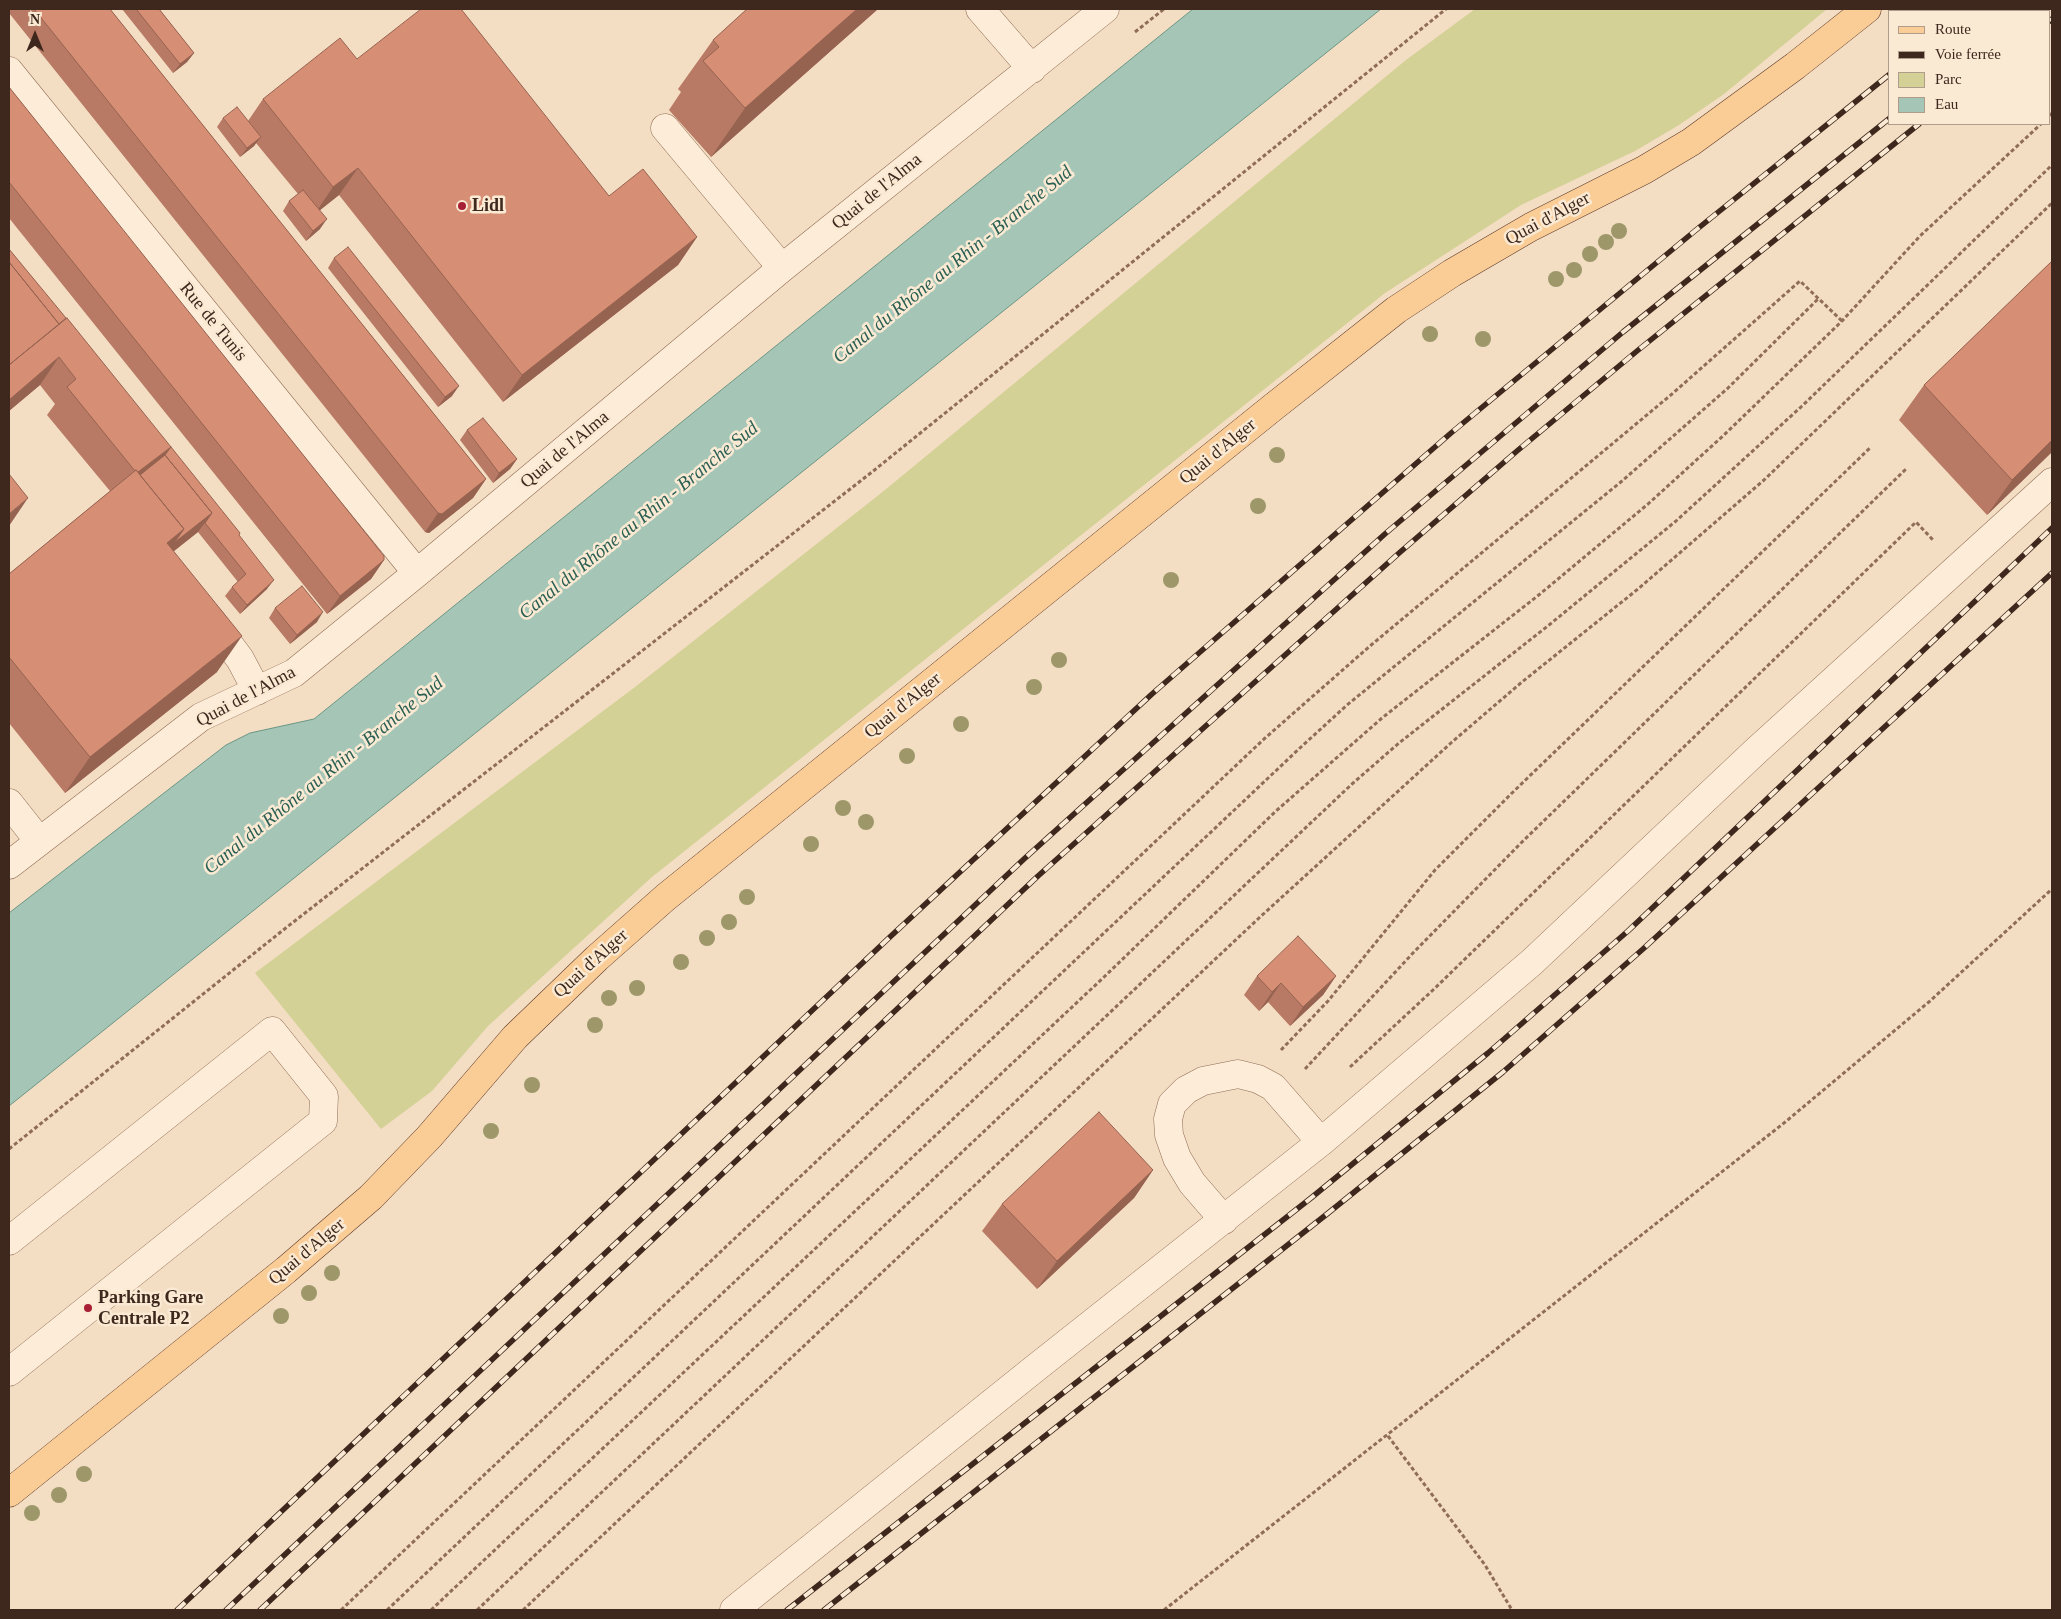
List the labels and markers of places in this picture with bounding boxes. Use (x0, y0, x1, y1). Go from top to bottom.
place label: Lidl (472, 195, 504, 217)
marker: Lidl (456, 200, 468, 212)
place label: Parking Gare Centrale P2 (98, 1287, 203, 1330)
marker: Parking Gare Centrale P2 (82, 1302, 94, 1314)

